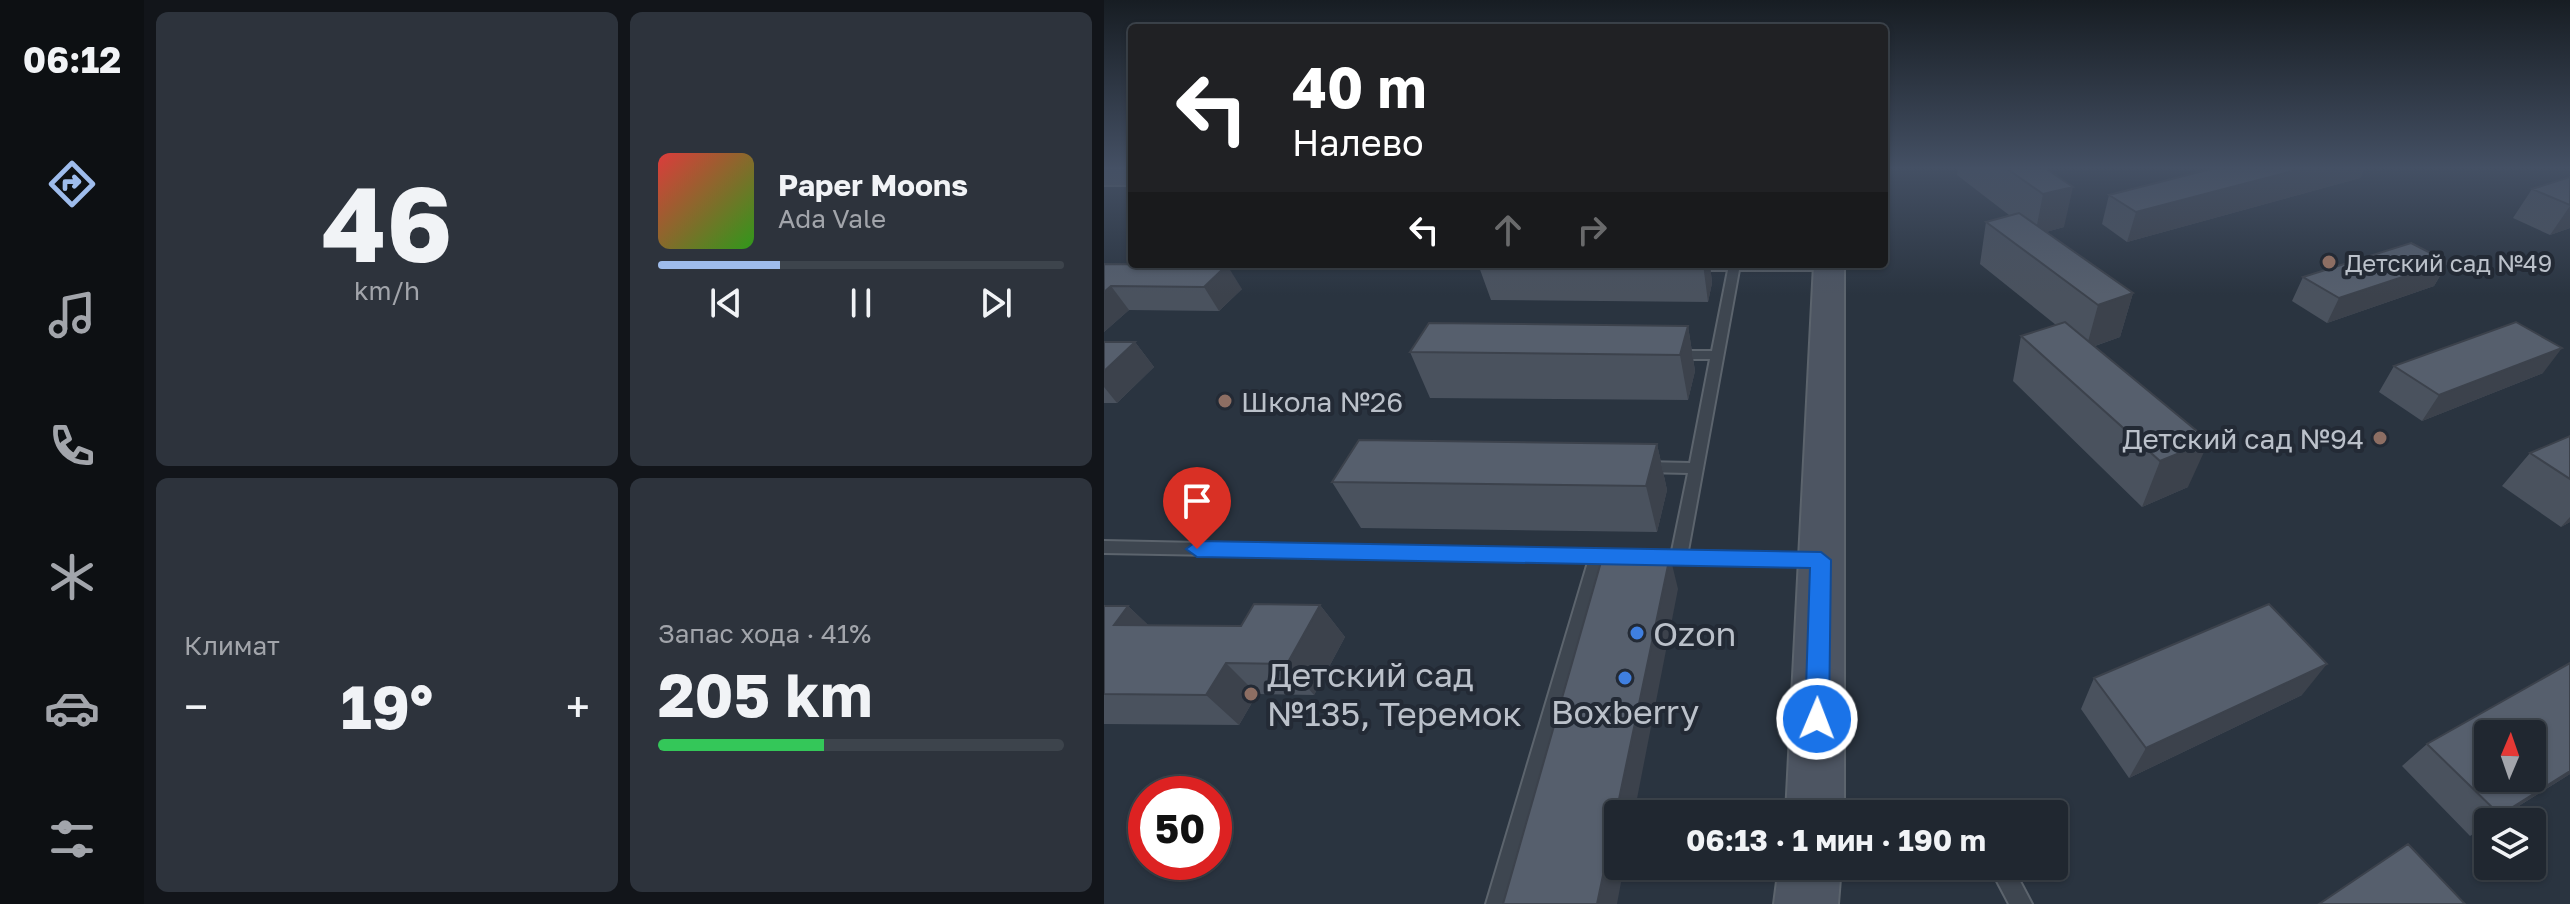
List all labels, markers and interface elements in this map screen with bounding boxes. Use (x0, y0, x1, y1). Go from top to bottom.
text: 06:12 (23, 38, 121, 81)
text: 40 m (1292, 53, 1426, 120)
icon: left (1160, 56, 1264, 160)
text: Налево (1292, 121, 1424, 164)
icon: directions (44, 156, 100, 212)
text: 46 (321, 160, 453, 285)
text: Paper Moons (778, 167, 968, 203)
text: Ada Vale (778, 203, 886, 234)
icon: left (1402, 208, 1446, 252)
icon: ahead (1486, 208, 1530, 252)
icon: right (1570, 208, 1614, 252)
place label: Детский сад №49 (2345, 248, 2552, 277)
marker: Детский сад №49 (2320, 253, 2338, 271)
text: km/h (354, 275, 420, 306)
icon: previous (704, 281, 748, 325)
icon: pause (839, 281, 883, 325)
icon: next (974, 281, 1018, 325)
icon: music (44, 287, 100, 343)
place label: Школа №26 (1241, 385, 1403, 418)
marker: Школа №26 (1216, 392, 1234, 410)
icon: phone (44, 418, 100, 474)
place label: Детский сад №94 (2122, 422, 2364, 455)
marker: Детский сад №94 (2371, 429, 2389, 447)
pin (1163, 467, 1231, 549)
icon: arrive (1175, 479, 1219, 523)
icon: climate (44, 549, 100, 605)
place label: Ozon (1653, 613, 1736, 653)
text: Запас хода · 41% (658, 618, 871, 649)
marker: Ozon (1628, 624, 1646, 642)
text: Климат (184, 630, 280, 661)
place label: Детский сад №135, Теремок (1267, 654, 1522, 733)
text: 205 km (658, 658, 873, 730)
marker: Boxberry (1616, 669, 1634, 687)
text: 19° (341, 670, 433, 742)
position arrow (1775, 677, 1859, 761)
icon: car (44, 680, 100, 736)
text: − (184, 680, 208, 733)
text: + (566, 680, 590, 733)
marker: Детский сад №135, Теремок (1242, 685, 1260, 703)
place label: Boxberry (1551, 691, 1699, 731)
north arrow (2474, 720, 2546, 792)
map controls (2474, 720, 2546, 880)
speed limit sign: 50 (1128, 776, 1232, 880)
button: layers (2474, 808, 2546, 880)
icon: filters (44, 811, 100, 867)
text: 06:13 · 1 мин · 190 m (1686, 822, 1986, 858)

